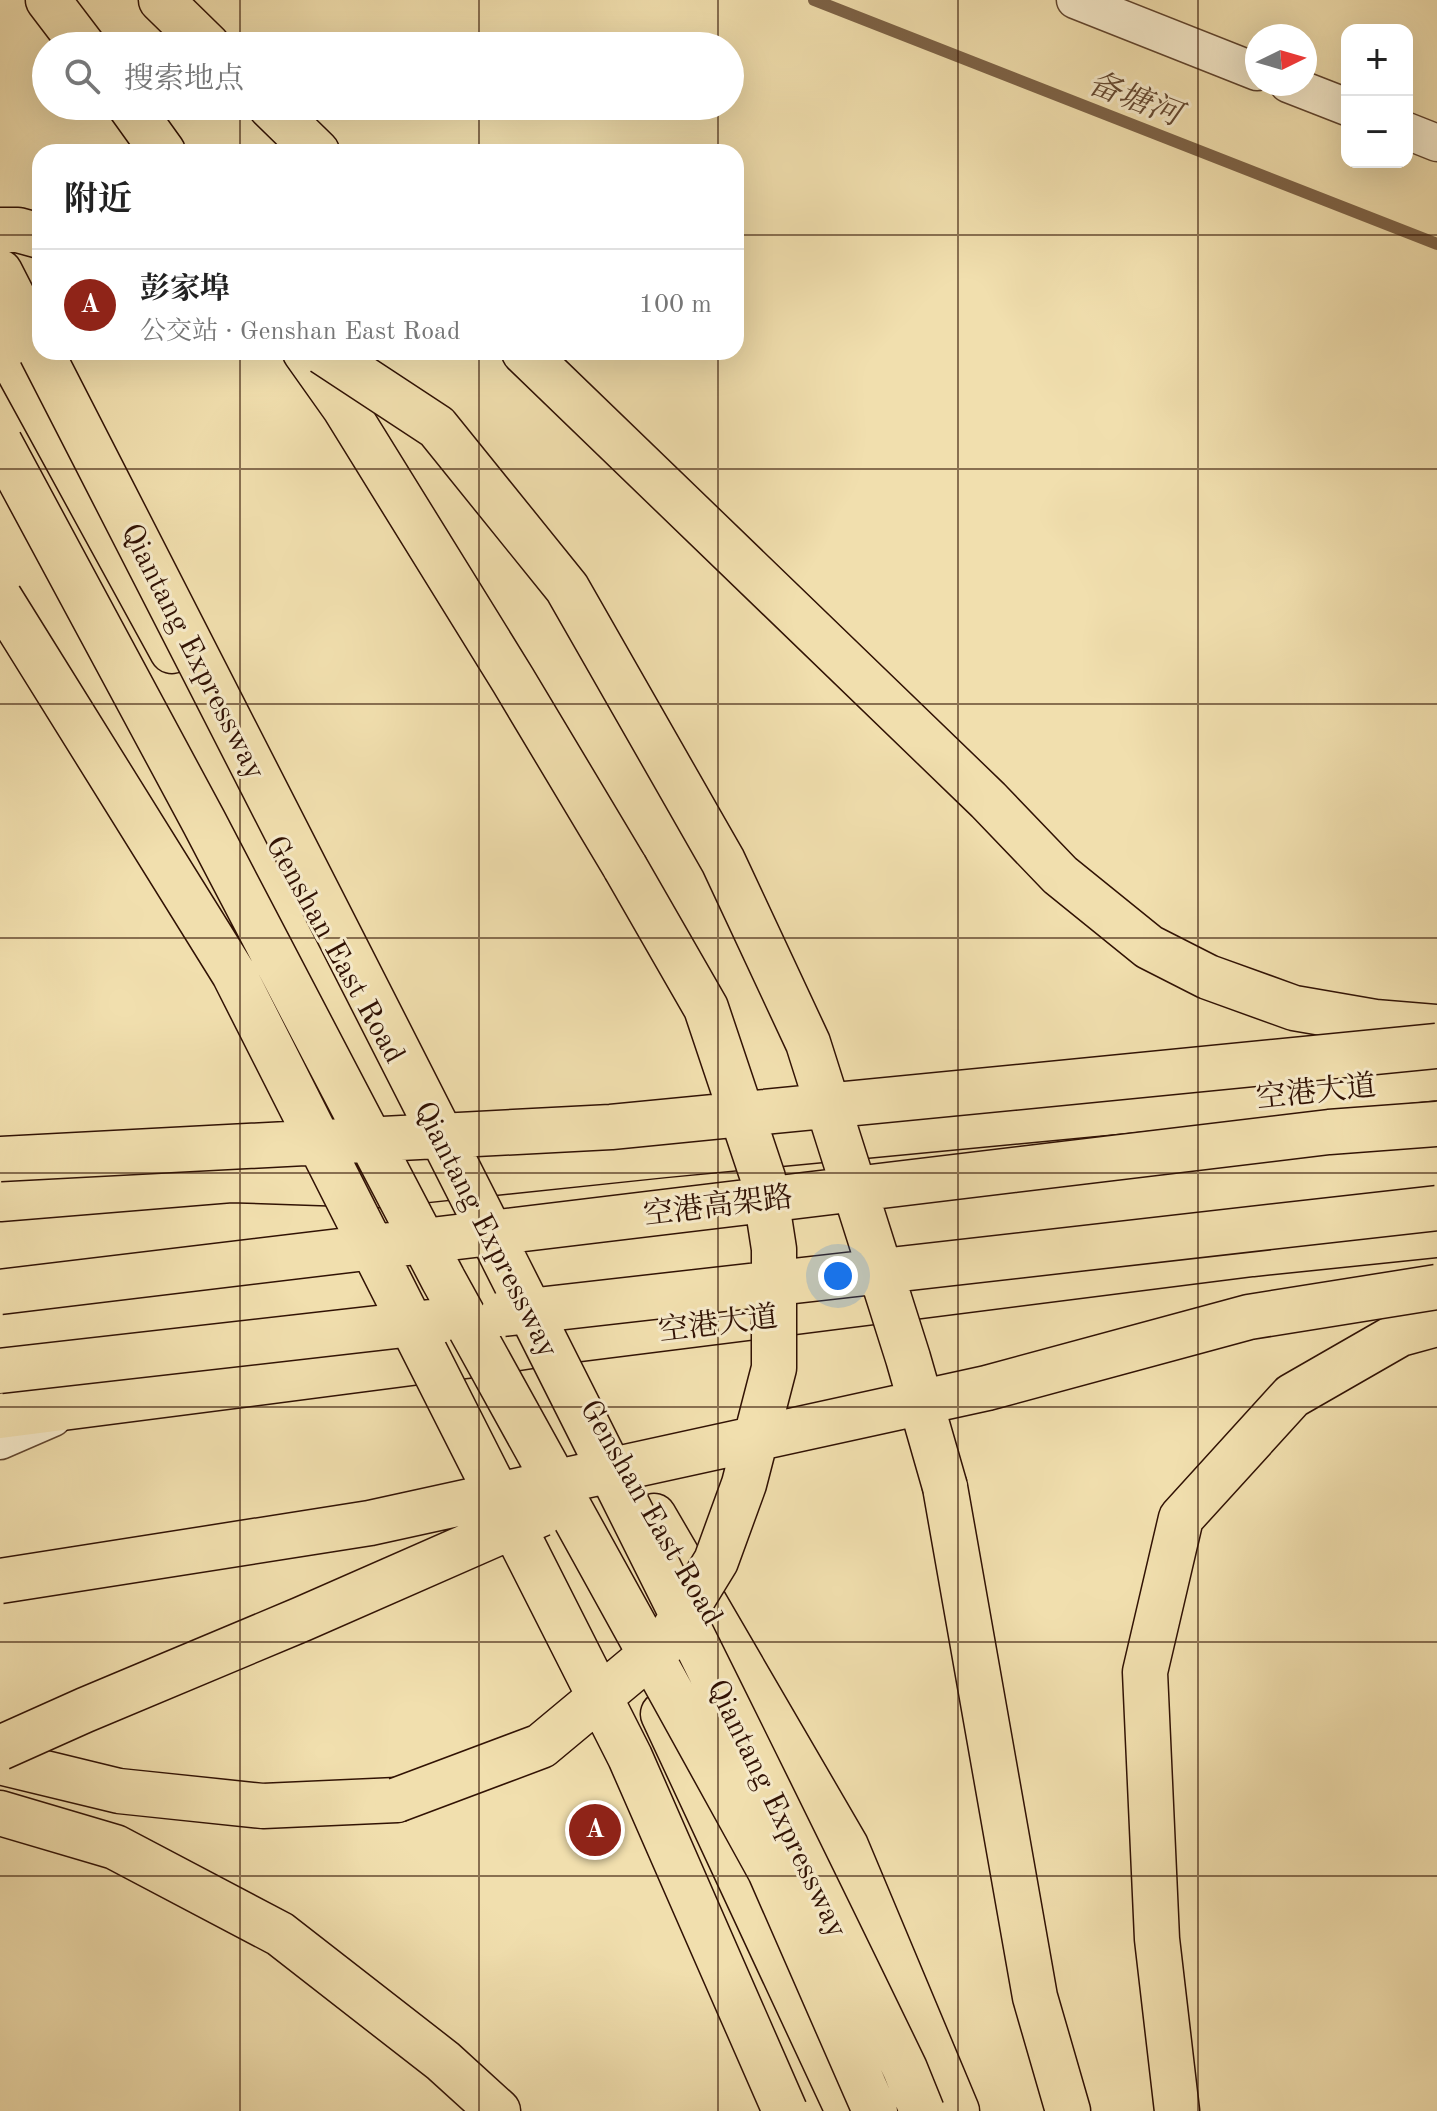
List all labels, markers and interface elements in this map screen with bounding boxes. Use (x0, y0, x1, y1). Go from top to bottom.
north arrow (1245, 24, 1317, 96)
map controls (1341, 24, 1413, 168)
button: + (1341, 24, 1413, 96)
search box (32, 32, 744, 120)
icon: search (60, 54, 104, 98)
text: 搜索地点 (124, 65, 244, 95)
water label: 备塘河 (1083, 65, 1191, 135)
button: − (1341, 96, 1413, 168)
text: 附近 (64, 184, 132, 218)
text: 彭家埠 (140, 275, 230, 305)
text: A (80, 292, 100, 318)
text: 100 m (639, 292, 712, 318)
text: 公交站 · Genshan East Road (140, 319, 461, 345)
street label: Qiantang Expressway (115, 519, 270, 785)
street label: Genshan East Road (259, 831, 409, 1069)
street label: 空港大道 (1255, 1069, 1377, 1114)
street label: Qiantang Expressway (408, 1097, 563, 1363)
street label: 空港高架路 (642, 1180, 795, 1231)
your location (818, 1256, 858, 1296)
street label: 空港大道 (656, 1300, 780, 1347)
street label: Genshan East Road (574, 1395, 727, 1631)
street label: Qiantang Expressway (701, 1675, 852, 1943)
pin: A (569, 1800, 621, 1860)

